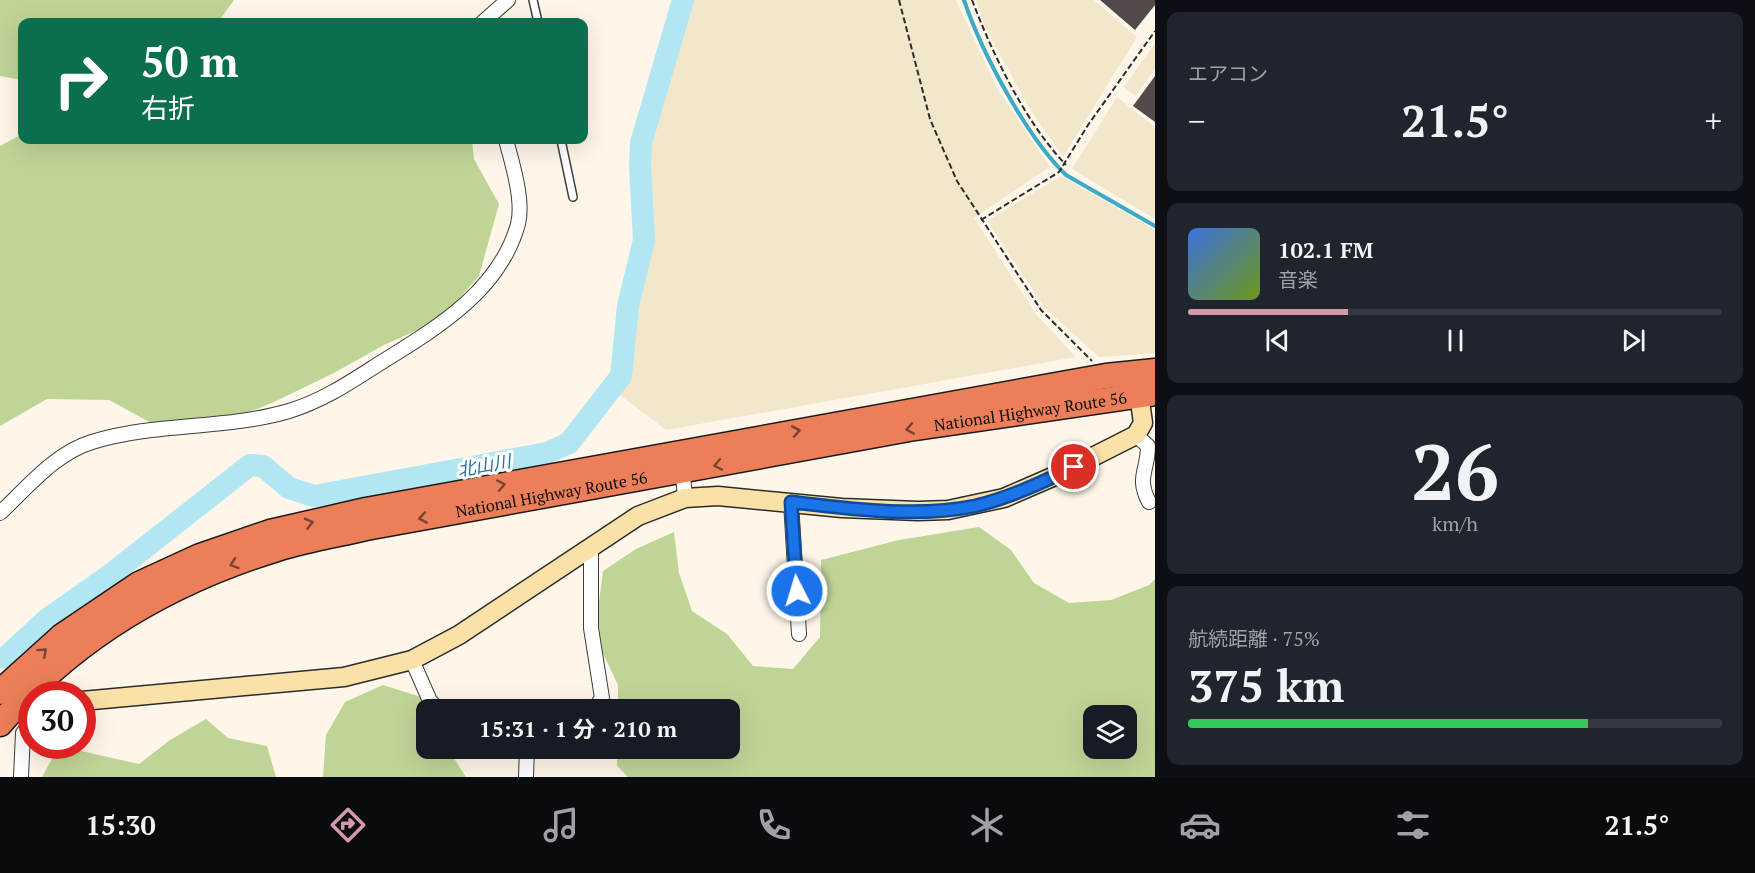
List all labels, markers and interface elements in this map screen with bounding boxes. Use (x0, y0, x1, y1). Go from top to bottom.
text: 50 m (141, 33, 239, 89)
icon: right (42, 42, 120, 120)
text: エアコン (1188, 60, 1268, 87)
text: 右折 (141, 90, 195, 126)
text: 21.5° (1401, 90, 1509, 150)
text: − (1188, 99, 1206, 142)
text: + (1704, 99, 1722, 142)
text: 102.1 FM (1278, 235, 1373, 264)
text: 音楽 (1278, 266, 1318, 293)
icon: previous (1261, 324, 1294, 357)
icon: pause (1439, 324, 1472, 357)
icon: next (1617, 324, 1650, 357)
street label: National Highway Route 56 (932, 386, 1129, 436)
text: 26 (1411, 419, 1499, 522)
one-way arrow (906, 422, 916, 435)
one-way arrow (791, 425, 800, 437)
pin (1048, 441, 1099, 492)
water label: 北山川 (455, 448, 515, 482)
icon: arrive (1057, 450, 1090, 483)
one-way arrow (714, 458, 724, 471)
street label: National Highway Route 56 (454, 466, 650, 522)
one-way arrow (495, 479, 505, 492)
text: km/h (1432, 510, 1478, 537)
one-way arrow (419, 511, 429, 524)
one-way arrow (304, 517, 314, 530)
one-way arrow (229, 556, 240, 569)
position arrow (765, 559, 829, 623)
text: 航続距離 · 75% (1188, 625, 1320, 652)
one-way arrow (36, 648, 47, 659)
text: 375 km (1188, 655, 1344, 715)
speed limit sign: 30 (18, 681, 96, 759)
map controls (1083, 705, 1137, 759)
button: layers (1083, 705, 1137, 759)
text: 15:31 · 1 分 · 210 m (479, 714, 677, 743)
icon: directions (327, 804, 369, 846)
icon: music (540, 804, 582, 846)
icon: phone (753, 804, 795, 846)
icon: climate (966, 804, 1008, 846)
icon: car (1179, 804, 1221, 846)
icon: filters (1392, 804, 1434, 846)
text: 15:30 (85, 807, 156, 843)
text: 21.5° (1605, 807, 1669, 843)

